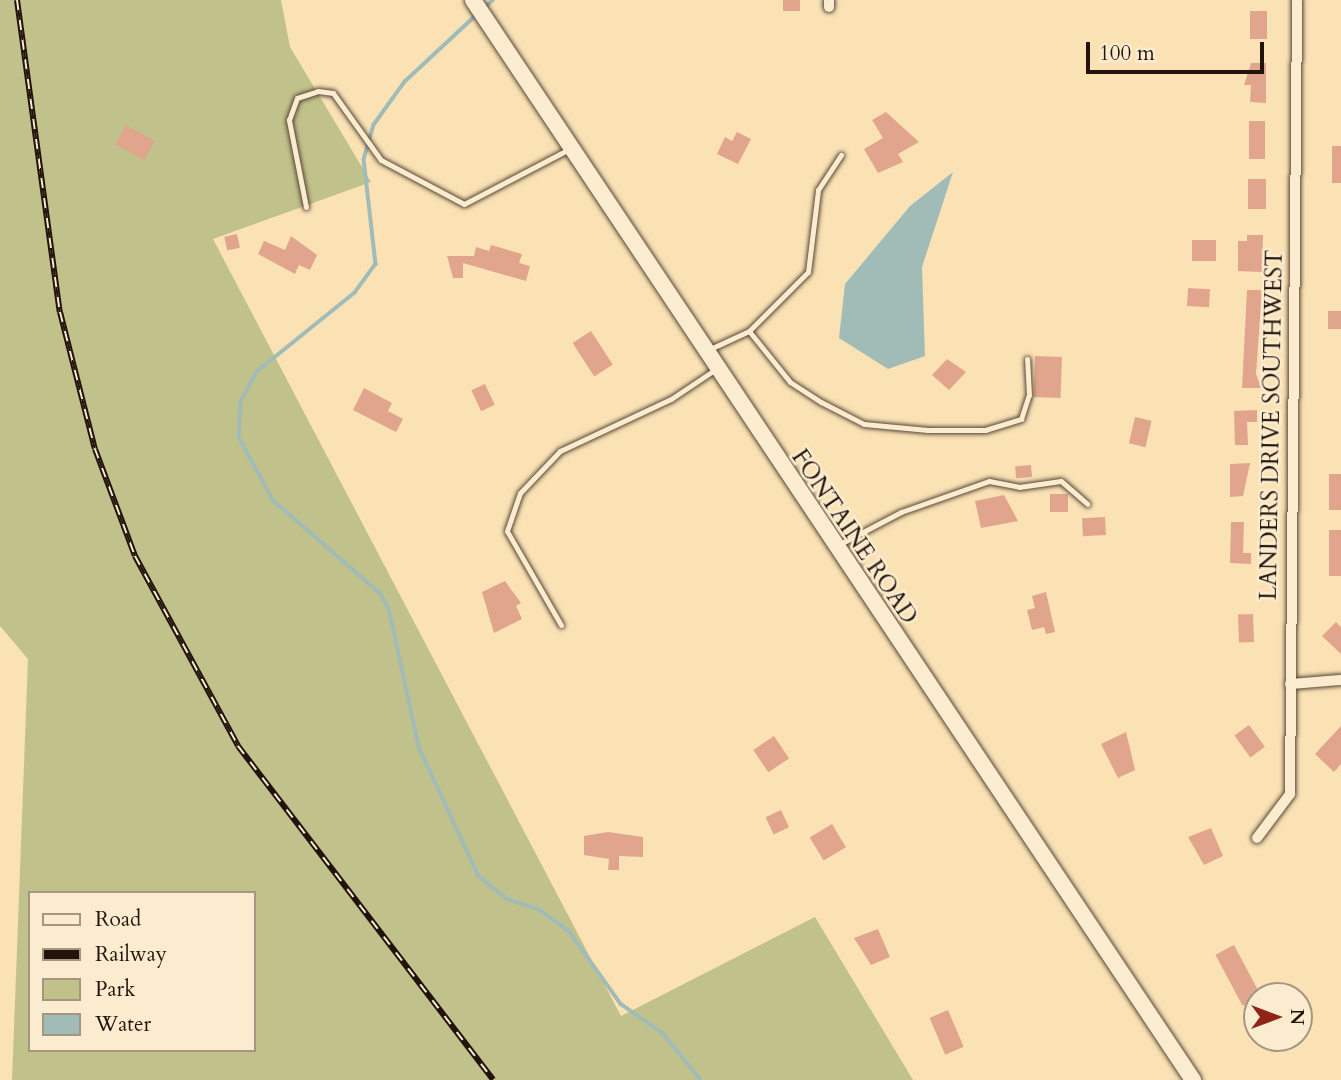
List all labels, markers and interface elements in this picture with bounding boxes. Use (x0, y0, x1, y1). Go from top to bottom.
scale bar (1089, 28, 1268, 72)
text: 100 m (1099, 39, 1155, 68)
street label: LANDERS DRIVE SOUTHWEST (1255, 250, 1289, 600)
street label: FONTAINE ROAD (785, 444, 923, 630)
legend (28, 891, 256, 1052)
text: Road (95, 905, 141, 934)
text: Railway (95, 940, 167, 969)
text: Park (95, 975, 135, 1004)
north arrow (1243, 982, 1313, 1052)
text: N (1284, 1009, 1310, 1025)
text: Water (95, 1010, 151, 1039)

